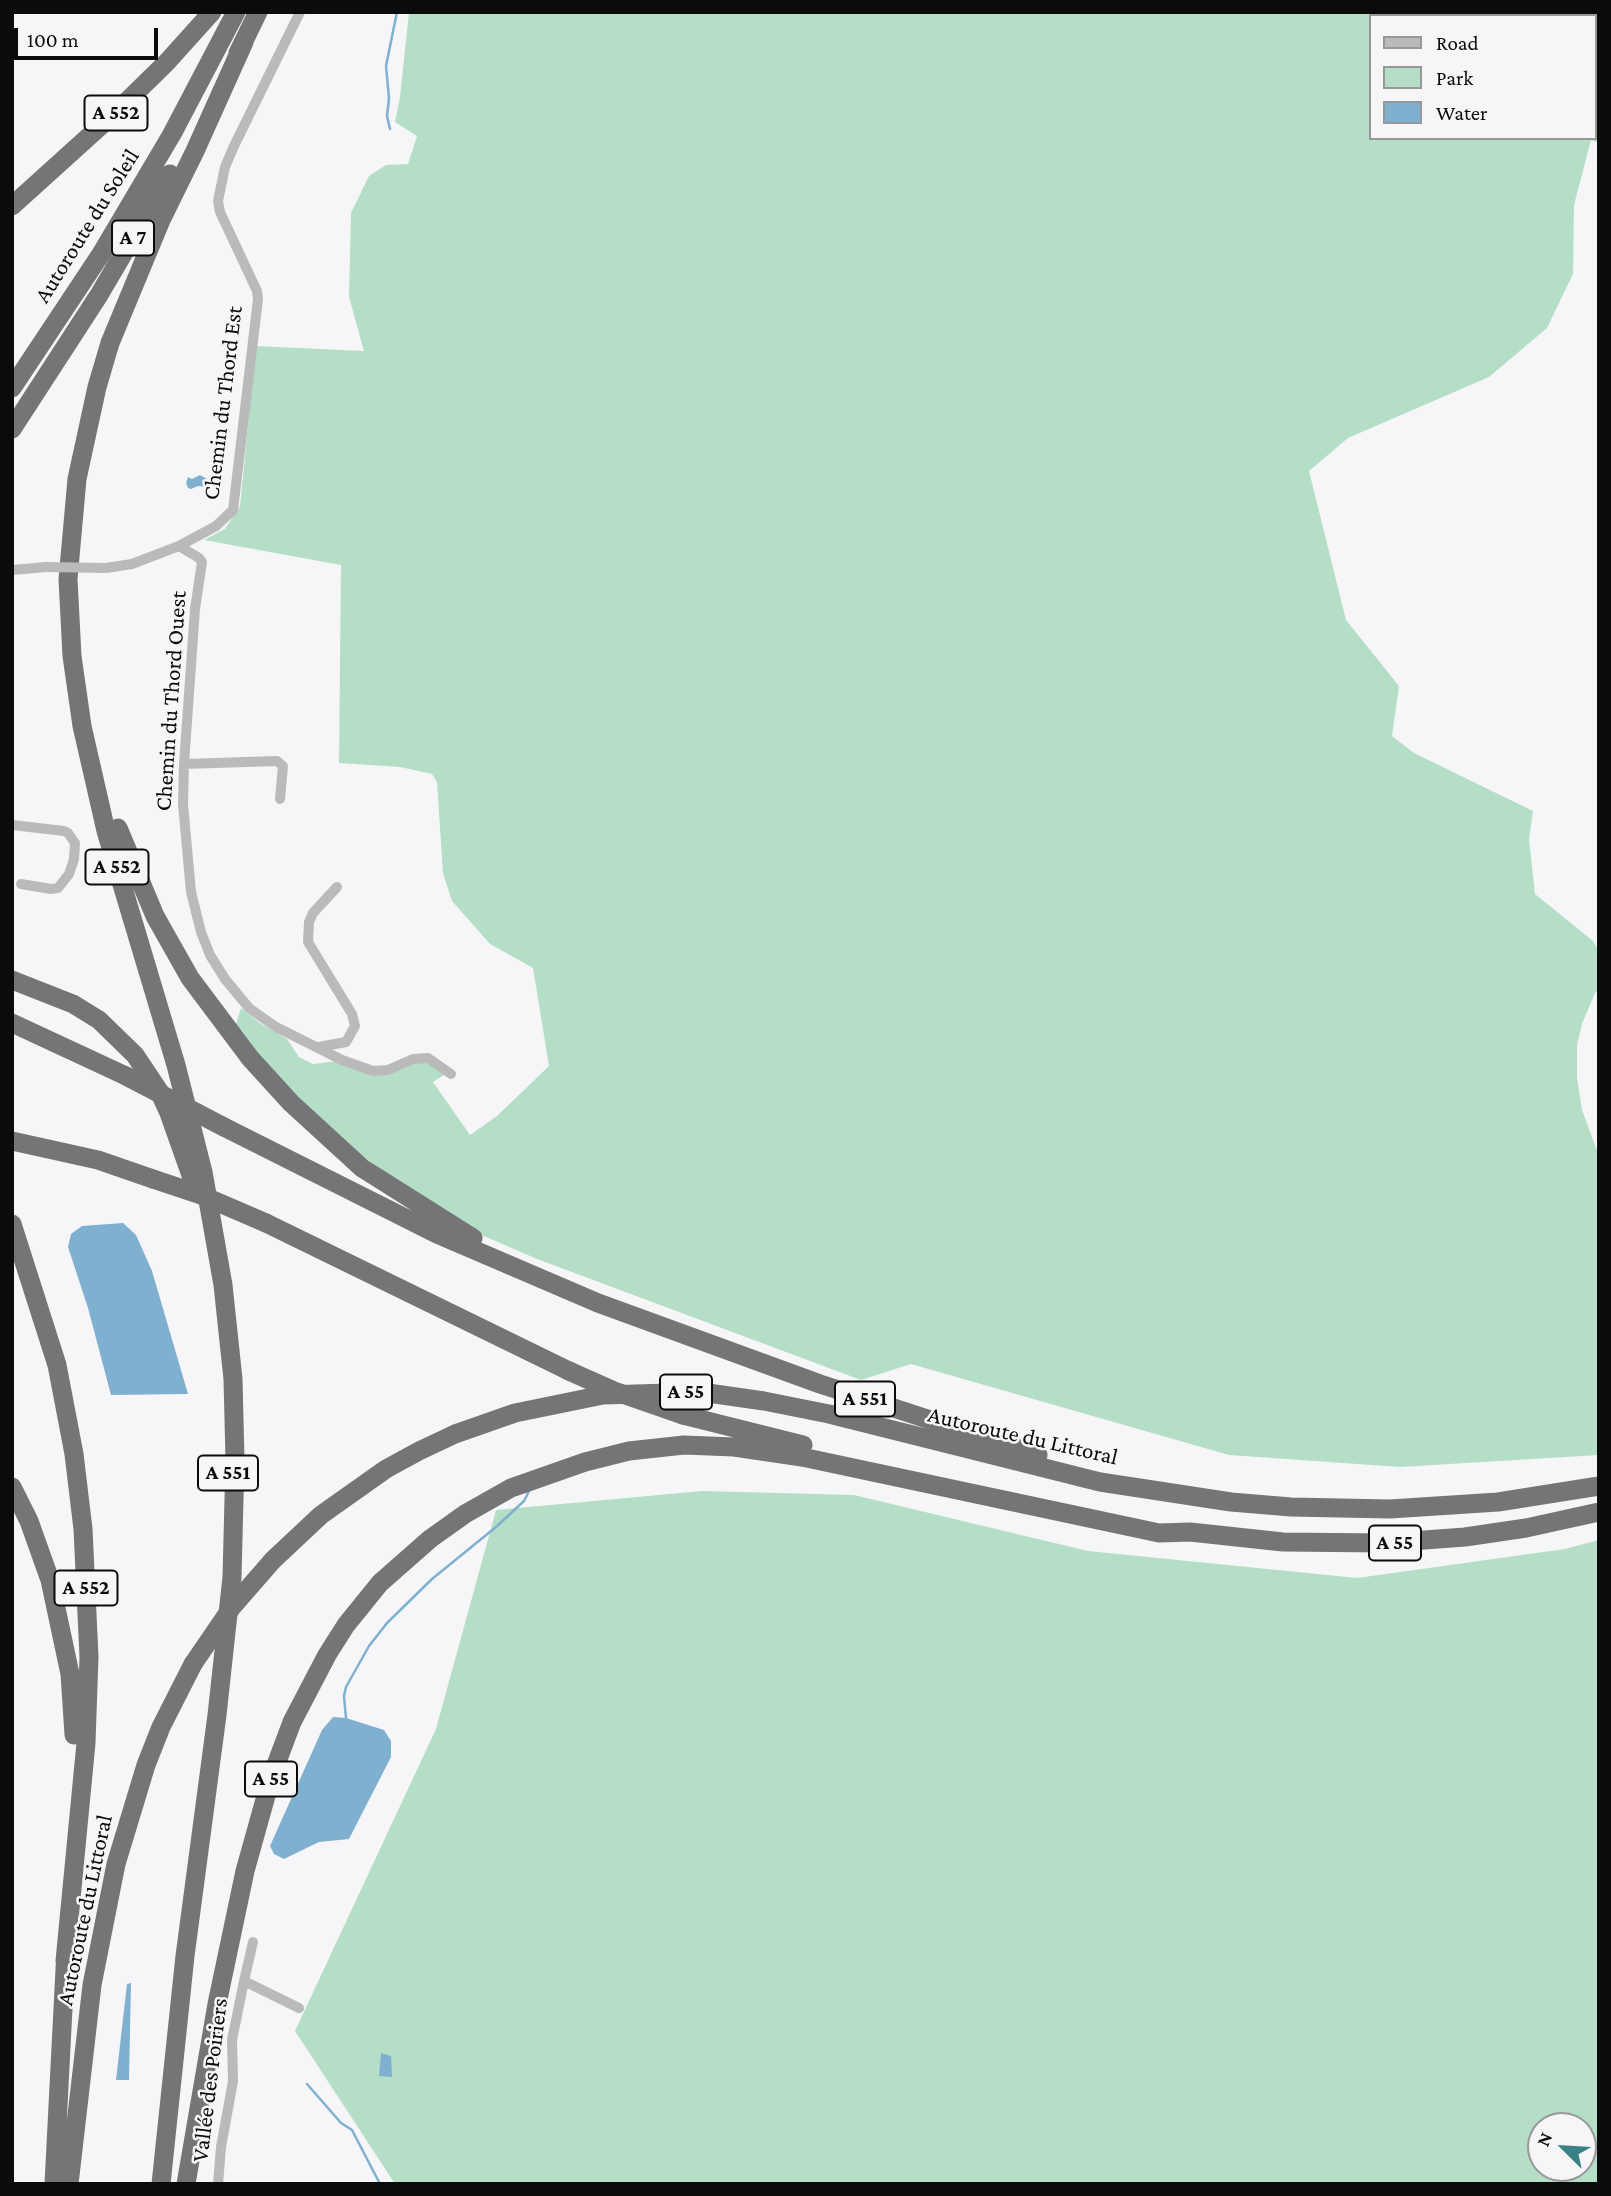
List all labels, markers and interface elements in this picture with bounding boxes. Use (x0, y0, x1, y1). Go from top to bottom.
scale bar (18, 14, 161, 58)
legend (1370, 14, 1597, 140)
text: 100 m (27, 28, 79, 52)
text: Road (1436, 31, 1479, 55)
text: Park (1436, 66, 1473, 90)
road number: A 552 (85, 96, 148, 130)
text: Water (1436, 101, 1488, 125)
street label: Autoroute du Soleil (29, 144, 145, 308)
road number: A 7 (112, 220, 154, 256)
street label: Chemin du Thord Est (197, 304, 249, 502)
street label: Chemin du Thord Ouest (150, 590, 192, 812)
road number: A 552 (86, 850, 148, 884)
road number: A 55 (660, 1374, 712, 1410)
road number: A 551 (835, 1382, 895, 1416)
street label: Autoroute du Littoral (925, 1401, 1121, 1471)
road number: A 551 (198, 1456, 258, 1490)
road number: A 55 (1369, 1526, 1421, 1560)
road number: A 552 (55, 1570, 118, 1606)
road number: A 55 (245, 1762, 297, 1796)
street label: Autoroute du Littoral (51, 1812, 119, 2008)
street label: Vallée des Poiriers (186, 1997, 234, 2163)
north arrow (1527, 2112, 1597, 2182)
text: N (1532, 2129, 1556, 2149)

